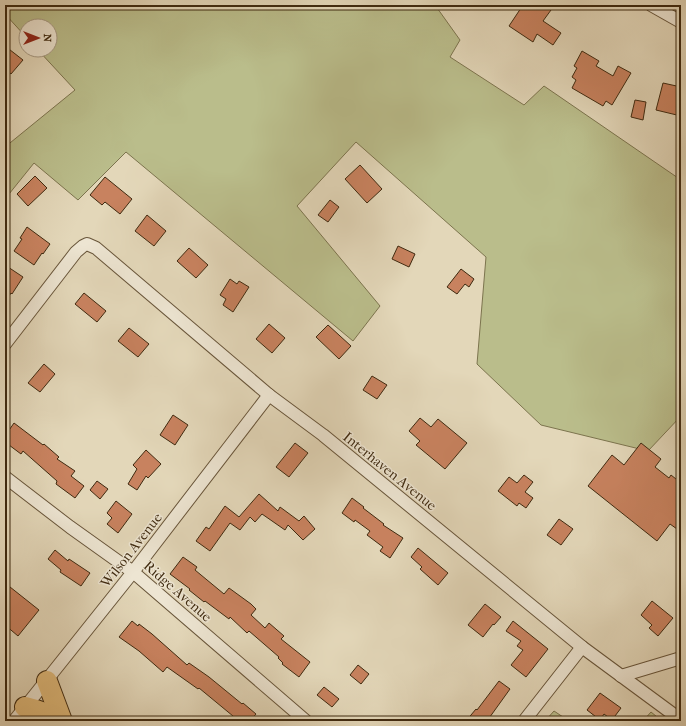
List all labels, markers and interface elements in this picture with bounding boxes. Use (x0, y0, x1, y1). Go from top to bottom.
north arrow (18, 18, 58, 58)
text: N (41, 34, 54, 43)
street label: Interhaven Avenue (340, 428, 440, 514)
street label: Wilson Avenue (96, 509, 166, 592)
street label: Ridge Avenue (140, 557, 215, 626)

